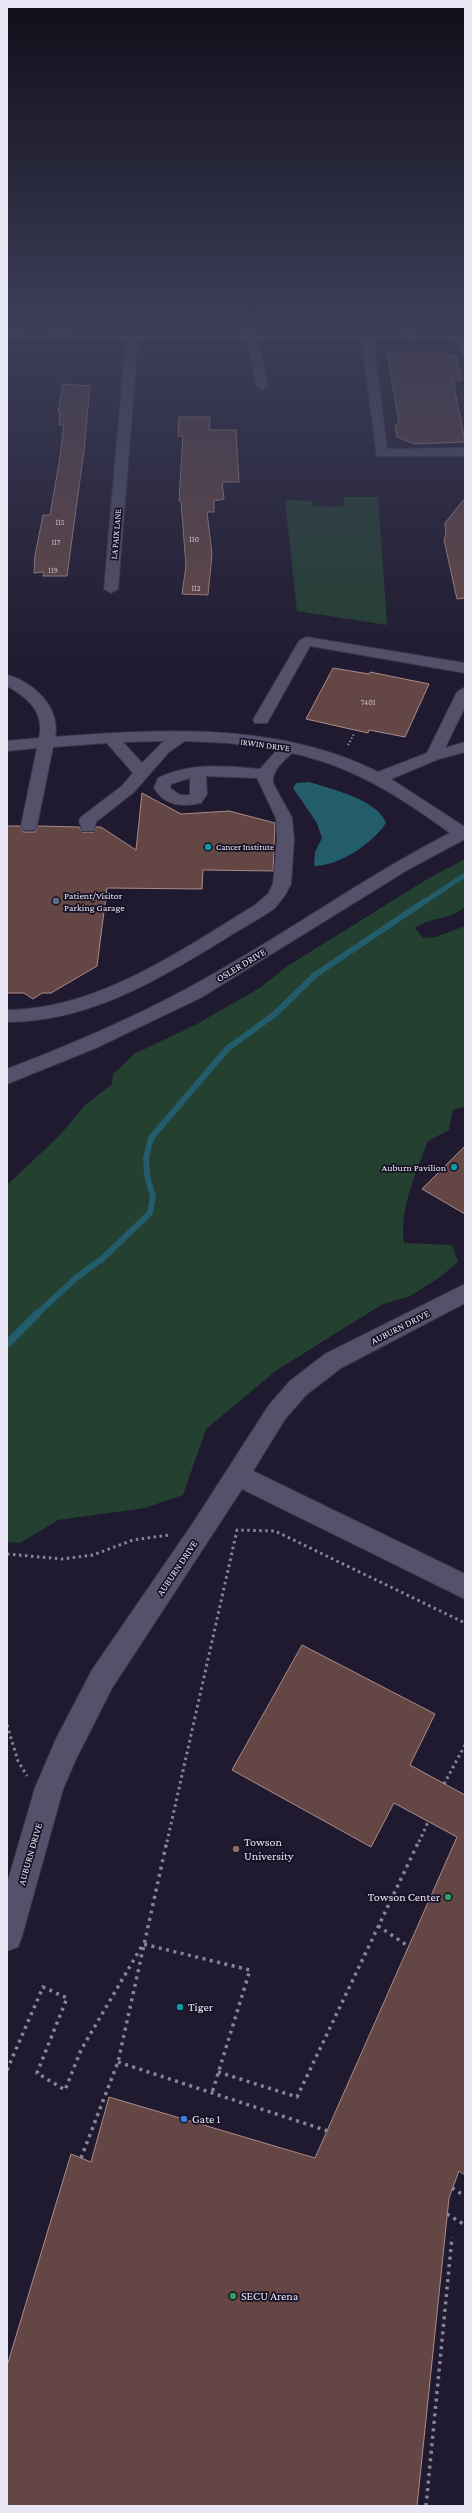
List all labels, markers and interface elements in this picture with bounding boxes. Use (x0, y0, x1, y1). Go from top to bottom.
street label: LA PAIX LANE (109, 508, 123, 560)
house number: 115 (55, 518, 65, 527)
house number: 110 (189, 535, 199, 544)
house number: 117 (52, 538, 61, 547)
house number: 119 (48, 566, 58, 575)
house number: 112 (191, 584, 201, 593)
house number: 7401 (361, 698, 376, 707)
street label: IRWIN DRIVE (240, 737, 290, 753)
marker: Cancer Institute (203, 842, 213, 852)
place label: Cancer Institute (216, 842, 274, 852)
place label: Patient/Visitor Parking Garage (64, 890, 125, 913)
marker: Patient/Visitor Parking Garage (51, 896, 61, 906)
street label: OSLER DRIVE (214, 946, 268, 984)
place label: Auburn Pavilion (382, 1162, 447, 1173)
marker: Auburn Pavilion (449, 1162, 459, 1172)
street label: AUBURN DRIVE (369, 1307, 432, 1347)
street label: AUBURN DRIVE (154, 1538, 200, 1598)
street label: AUBURN DRIVE (16, 1821, 44, 1886)
place label: Towson University (244, 1835, 294, 1863)
marker: Towson University (231, 1844, 241, 1854)
place label: Towson Center (368, 1890, 441, 1904)
marker: Towson Center (443, 1892, 453, 1902)
place label: Tiger (188, 2000, 214, 2014)
marker: Tiger (175, 2002, 185, 2012)
place label: Gate 1 (192, 2112, 221, 2126)
marker: Gate 1 (179, 2114, 189, 2124)
place label: SECU Arena (241, 2289, 299, 2303)
marker: SECU Arena (228, 2291, 238, 2301)

